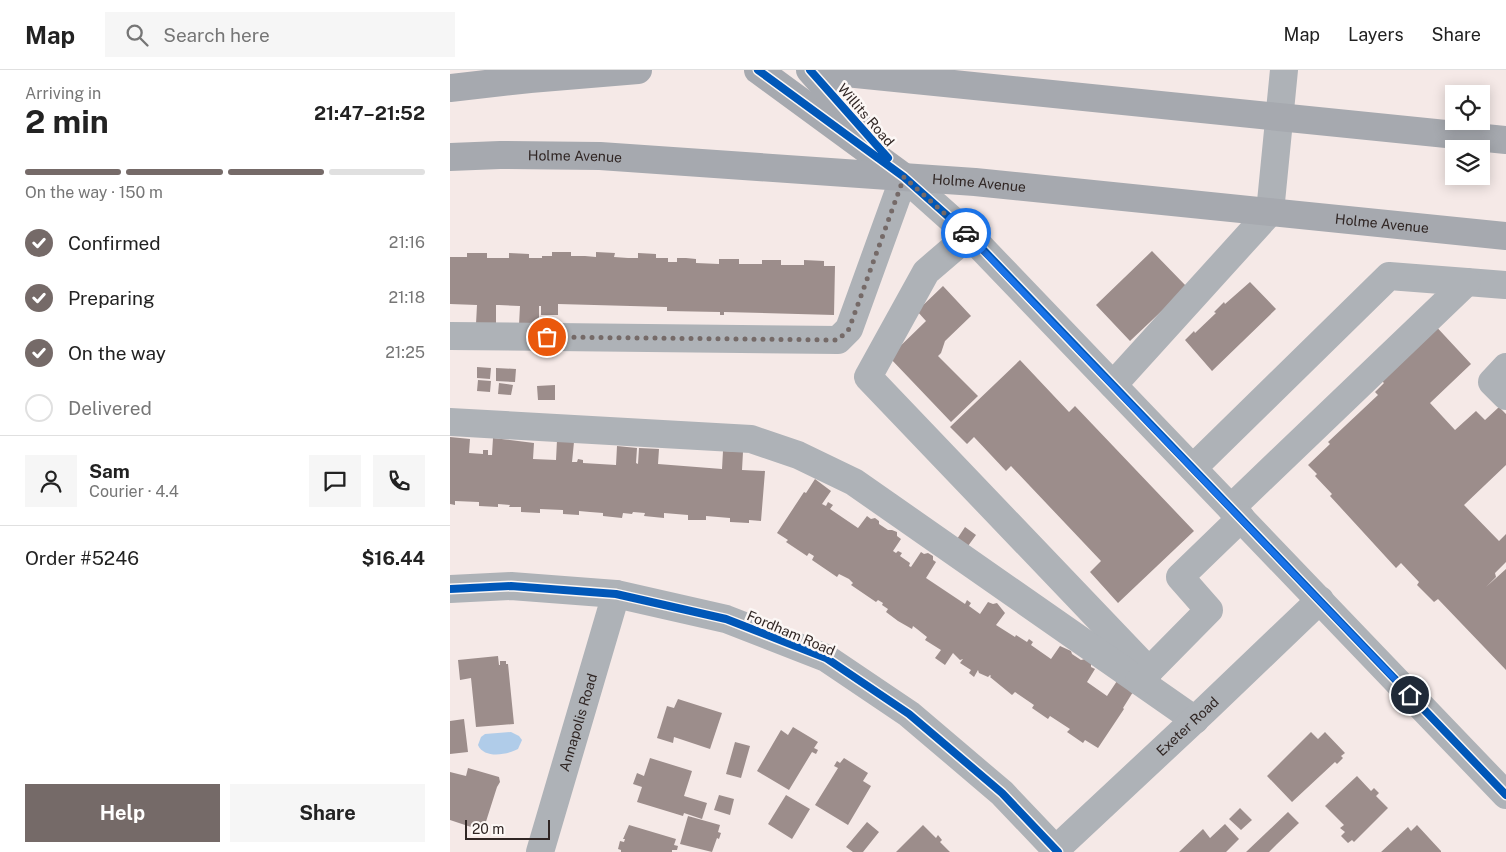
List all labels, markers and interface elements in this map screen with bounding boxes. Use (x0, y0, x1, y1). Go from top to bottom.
search box (105, 12, 455, 57)
text: Map (25, 21, 75, 49)
icon: search (123, 21, 151, 49)
text: Search here (163, 24, 270, 46)
text: Map (1284, 24, 1320, 45)
text: Layers (1348, 24, 1404, 45)
text: Share (1432, 24, 1481, 45)
street label: Willits Road (835, 80, 897, 150)
text: Arriving in (25, 84, 101, 103)
map controls (1445, 85, 1490, 185)
button: locate (1445, 85, 1490, 130)
text: 21:47–21:52 (314, 102, 425, 124)
text: 2 min (25, 103, 109, 140)
button: layers (1445, 140, 1490, 185)
street label: Holme Avenue (528, 147, 623, 166)
street label: Holme Avenue (931, 171, 1027, 195)
text: On the way · 150 m (25, 183, 163, 202)
courier (941, 208, 991, 258)
street label: Holme Avenue (1334, 211, 1430, 236)
icon: car (952, 219, 980, 247)
icon: check (25, 229, 53, 257)
text: Confirmed (68, 232, 161, 254)
text: 21:16 (389, 233, 425, 252)
icon: check (25, 284, 53, 312)
text: Preparing (68, 287, 155, 309)
text: 21:18 (388, 288, 425, 307)
pin (526, 316, 568, 358)
icon: bag (533, 323, 561, 351)
icon: check (25, 339, 53, 367)
text: On the way (68, 342, 166, 364)
text: 21:25 (385, 343, 425, 362)
text: Delivered (68, 397, 152, 419)
button: person (25, 455, 77, 507)
button: chat (309, 455, 361, 507)
button: phone (373, 455, 425, 507)
text: Sam (89, 460, 130, 482)
text: Courier · 4.4 (89, 482, 179, 501)
text: Order #5246 (25, 547, 139, 569)
text: $16.44 (361, 547, 425, 569)
street label: Fordham Road (744, 607, 838, 659)
street label: Annapolis Road (556, 672, 600, 773)
pin (1389, 674, 1431, 716)
icon: home (1396, 681, 1424, 709)
street label: Exeter Road (1153, 693, 1222, 759)
button: Help (25, 784, 220, 842)
button: Share (230, 784, 425, 842)
scale bar (465, 817, 550, 840)
text: 20 m (472, 821, 504, 837)

